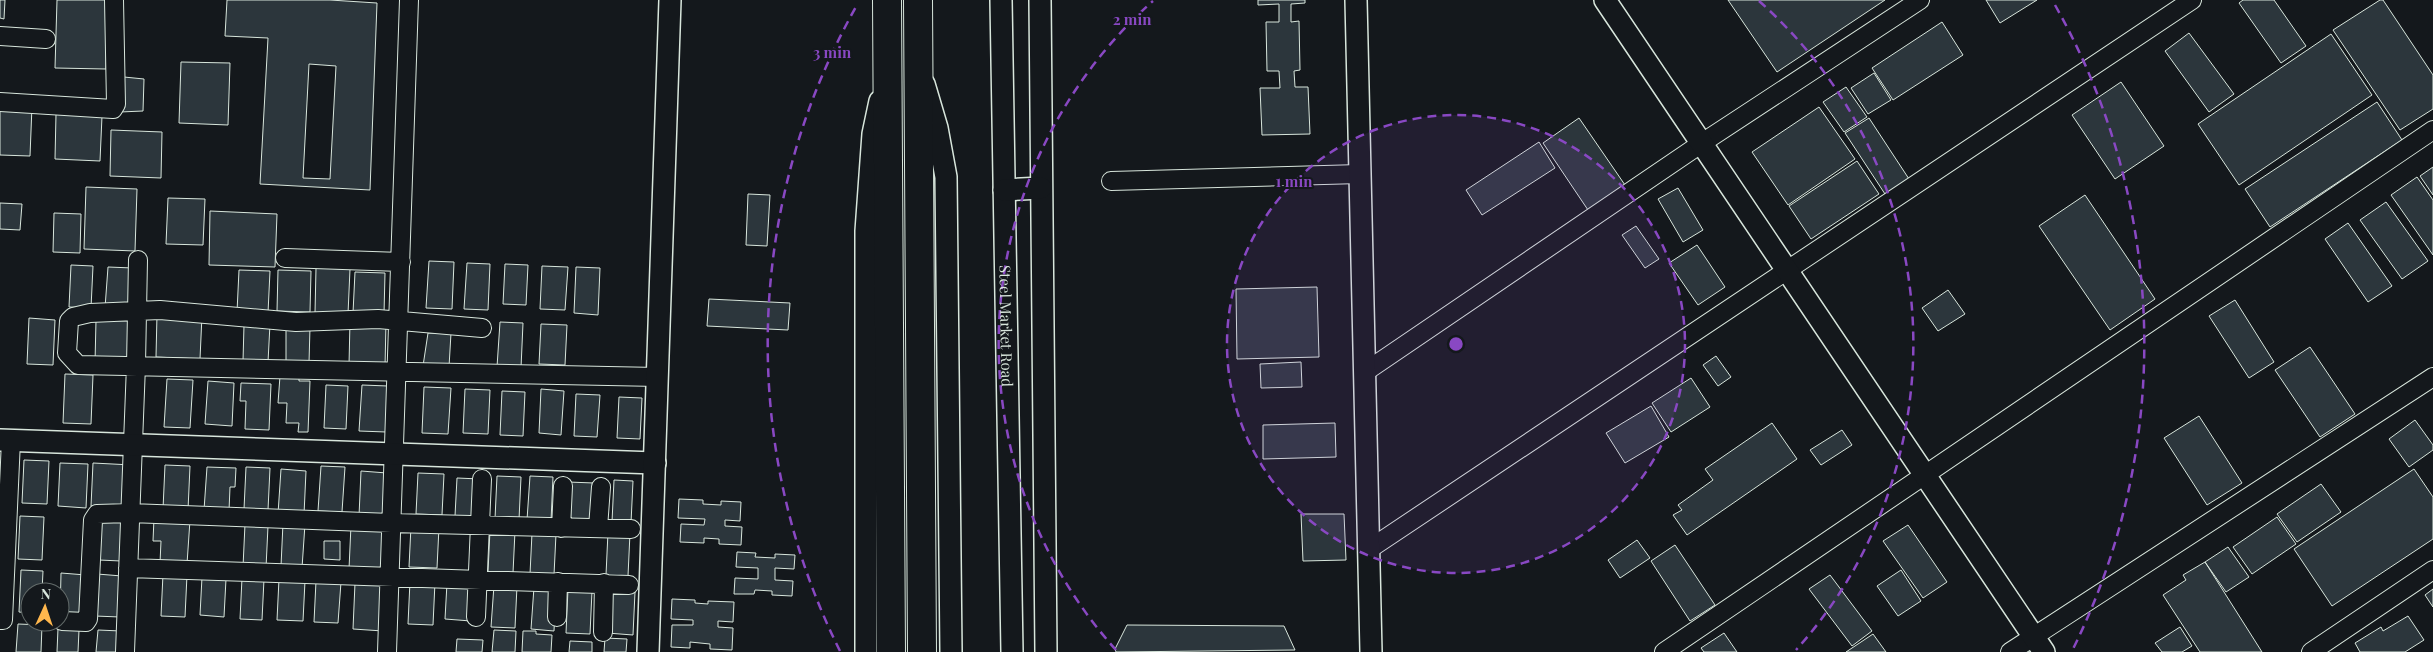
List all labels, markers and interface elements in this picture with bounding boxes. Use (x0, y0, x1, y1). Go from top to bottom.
text: 2 min (1113, 9, 1152, 29)
text: 3 min (813, 42, 852, 62)
text: 1 min (1276, 171, 1313, 191)
street label: Steel Market Road (995, 265, 1018, 387)
centre of rings (1447, 335, 1465, 353)
north arrow (20, 582, 70, 632)
text: N (40, 584, 51, 603)

